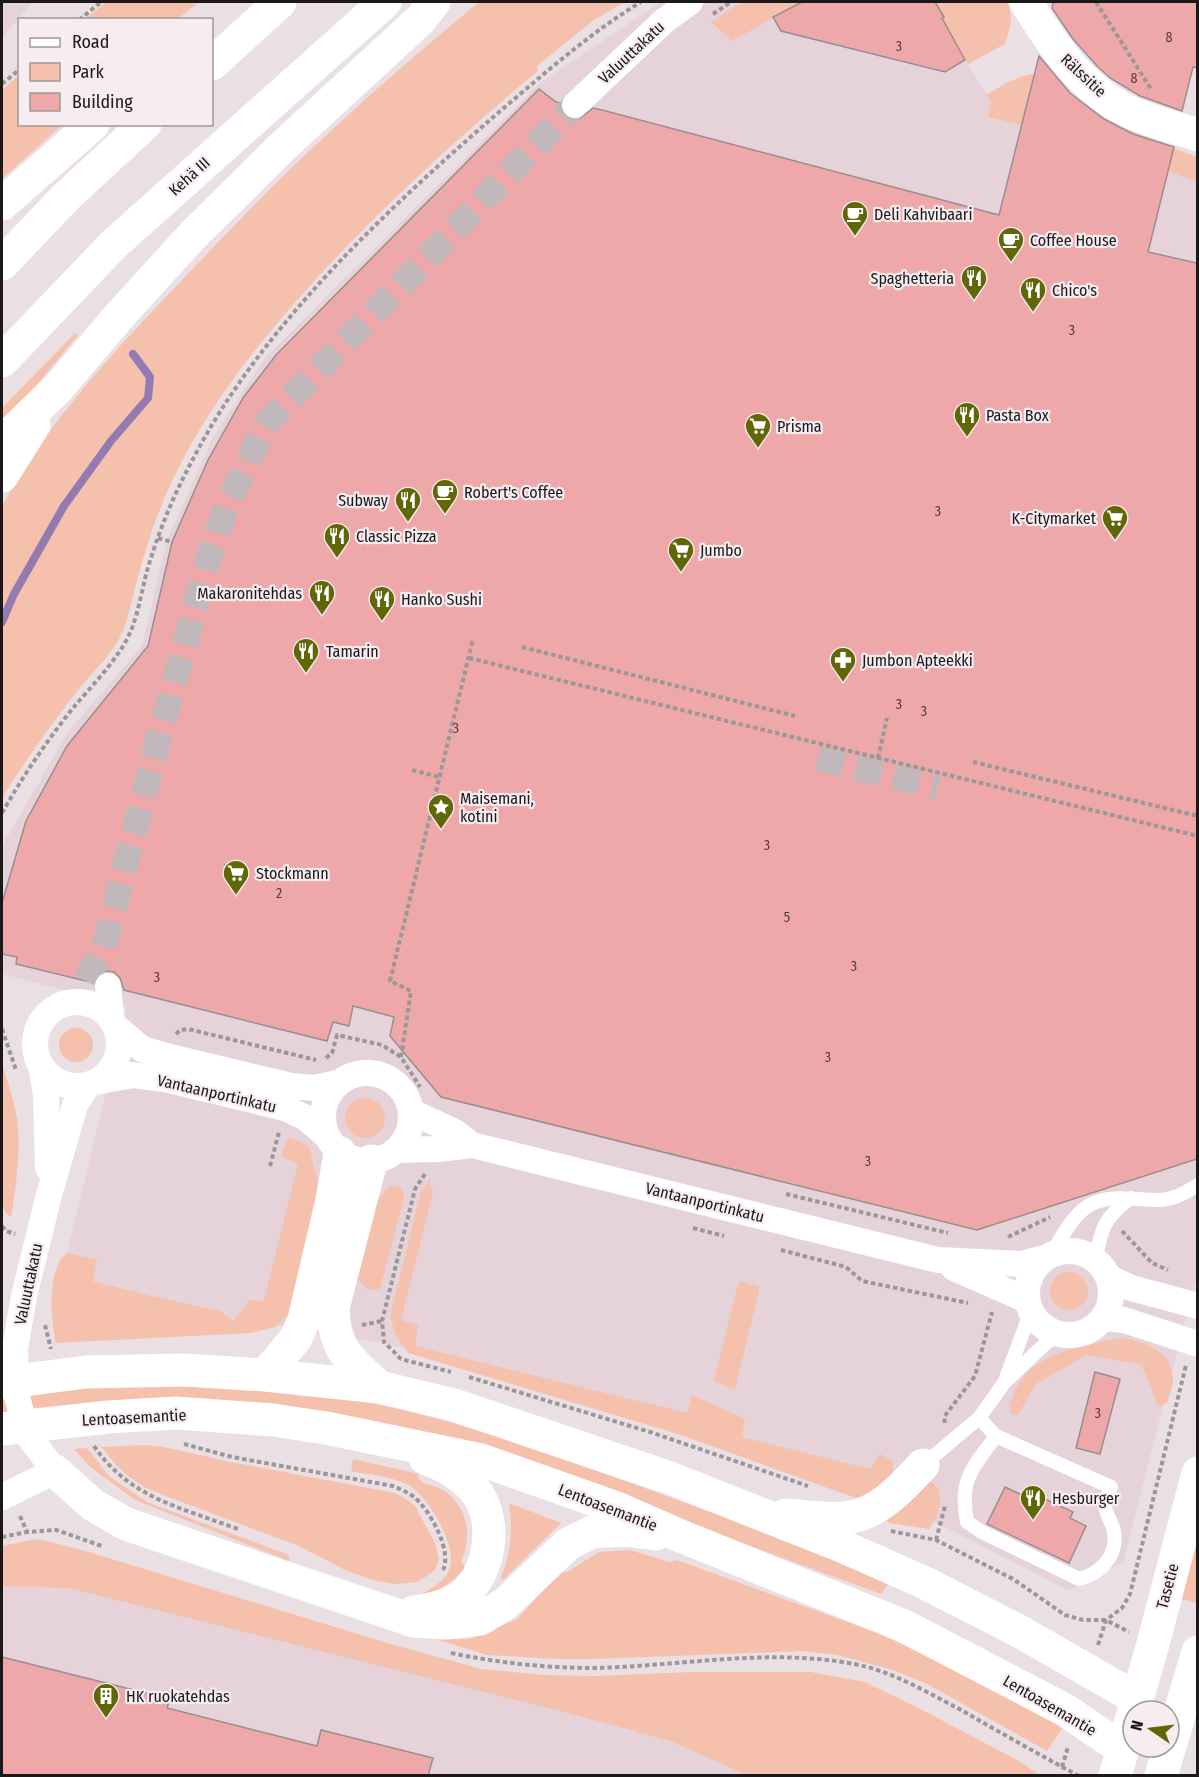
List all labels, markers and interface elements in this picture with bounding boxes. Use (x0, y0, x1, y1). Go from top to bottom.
street label: Valuuttakatu (595, 17, 668, 88)
legend (18, 18, 213, 126)
house number: 8 (1166, 29, 1173, 46)
text: Road (72, 31, 109, 53)
house number: 3 (896, 38, 902, 55)
street label: Rälssitie (1057, 50, 1110, 101)
text: Park (72, 61, 105, 83)
house number: 8 (1131, 70, 1138, 87)
text: Building (72, 91, 133, 113)
street label: Kehä III (165, 153, 214, 200)
cafe icon: Deli Kahvibaari (840, 199, 870, 237)
place label: Deli Kahvibaari (874, 205, 972, 224)
cafe icon: Coffee House (996, 225, 1026, 263)
place label: Coffee House (1030, 231, 1117, 250)
restaurant icon: Spaghetteria (959, 263, 989, 301)
place label: Spaghetteria (871, 269, 954, 288)
restaurant icon: Chico's (1018, 275, 1048, 313)
place label: Chico's (1052, 281, 1097, 300)
house number: 3 (1069, 322, 1075, 339)
restaurant icon: Pasta Box (952, 400, 982, 438)
place label: Pasta Box (986, 406, 1049, 425)
supermarket icon: Prisma (743, 411, 773, 449)
place label: Prisma (777, 417, 822, 436)
cafe icon: Robert's Coffee (430, 477, 460, 515)
place label: Robert's Coffee (464, 483, 563, 502)
restaurant icon: Subway (393, 485, 423, 523)
place label: Subway (338, 491, 389, 510)
house number: 3 (935, 503, 941, 520)
supermarket icon: K-Citymarket (1100, 503, 1130, 541)
place label: K-Citymarket (1012, 509, 1097, 528)
restaurant icon: Classic Pizza (322, 521, 352, 559)
place label: Classic Pizza (356, 527, 437, 546)
supermarket icon: Jumbo (666, 535, 696, 573)
place label: Jumbo (700, 541, 742, 560)
restaurant icon: Makaronitehdas (307, 578, 337, 616)
place label: Makaronitehdas (197, 584, 302, 603)
restaurant icon: Hanko Sushi (367, 584, 397, 622)
place label: Hanko Sushi (401, 590, 482, 609)
restaurant icon: Tamarin (291, 636, 321, 674)
place label: Tamarin (326, 642, 379, 661)
pharmacy icon: Jumbon Apteekki (828, 645, 858, 683)
place label: Jumbon Apteekki (862, 651, 973, 670)
house number: 3 (896, 696, 902, 713)
house number: 3 (921, 703, 927, 720)
house number: 3 (453, 720, 459, 737)
place label: Maisemani, kotini (460, 789, 534, 826)
place icon: Maisemani, kotini (426, 792, 456, 830)
house number: 3 (764, 837, 770, 854)
supermarket icon: Stockmann (221, 858, 251, 896)
place label: Stockmann (256, 864, 329, 883)
house number: 2 (276, 885, 282, 902)
house number: 5 (784, 909, 790, 926)
house number: 3 (851, 958, 857, 975)
house number: 3 (154, 969, 160, 986)
house number: 3 (825, 1049, 831, 1066)
street label: Vantaanportinkatu (155, 1071, 278, 1116)
house number: 3 (865, 1153, 871, 1170)
street label: Vantaanportinkatu (643, 1179, 766, 1226)
street label: Valuuttakatu (11, 1242, 46, 1327)
street label: Lentoasemantie (81, 1405, 187, 1430)
house number: 3 (1095, 1405, 1101, 1422)
street label: Lentoasemantie (556, 1480, 660, 1535)
restaurant icon: Hesburger (1018, 1483, 1048, 1521)
place label: Hesburger (1052, 1489, 1120, 1508)
street label: Tasetie (1152, 1561, 1183, 1611)
street label: Lentoasemantie (1000, 1671, 1100, 1740)
building icon: HK ruokatehdas (91, 1681, 121, 1719)
place label: HK ruokatehdas (126, 1687, 230, 1706)
north arrow (1121, 1699, 1181, 1759)
text: N (1127, 1719, 1147, 1732)

